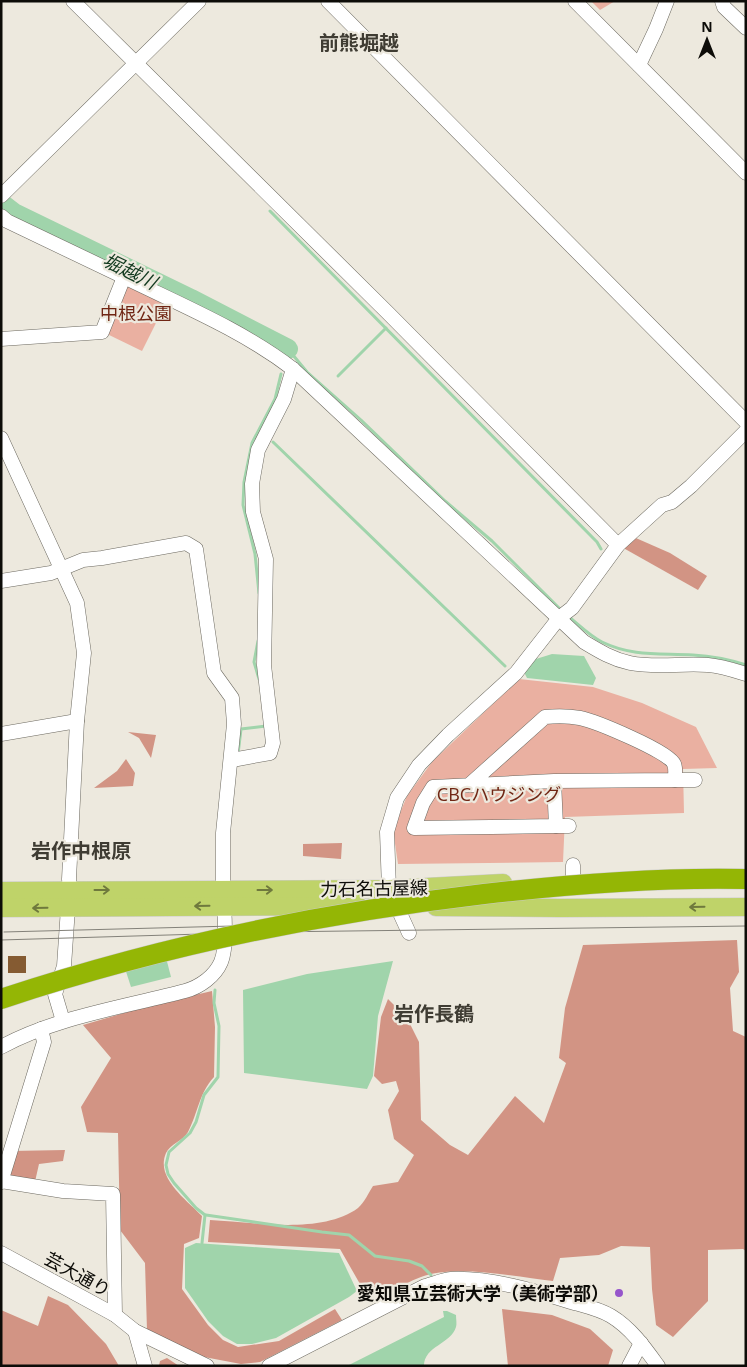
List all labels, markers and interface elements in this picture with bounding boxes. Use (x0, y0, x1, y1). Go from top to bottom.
north arrow (682, 15, 732, 65)
text: N (701, 17, 713, 36)
district label: 前熊堀越 (319, 29, 399, 56)
water label: 堀越川 (99, 247, 163, 296)
park label: 中根公園 (100, 301, 172, 325)
park label: CBCハウジング (437, 782, 561, 806)
district label: 岩作中根原 (31, 837, 131, 864)
street label: 力石名古屋線 (320, 875, 428, 901)
one-way arrow (94, 885, 110, 895)
one-way arrow (256, 885, 273, 895)
one-way arrow (194, 901, 210, 911)
one-way arrow (689, 902, 706, 912)
one-way arrow (32, 903, 48, 913)
district label: 岩作長鶴 (394, 1000, 474, 1027)
street label: 芸大通り (41, 1246, 115, 1302)
place label: 愛知県立芸術大学（美術学部） (357, 1281, 609, 1305)
marker: 愛知県立芸術大学（美術学部） (613, 1287, 625, 1299)

